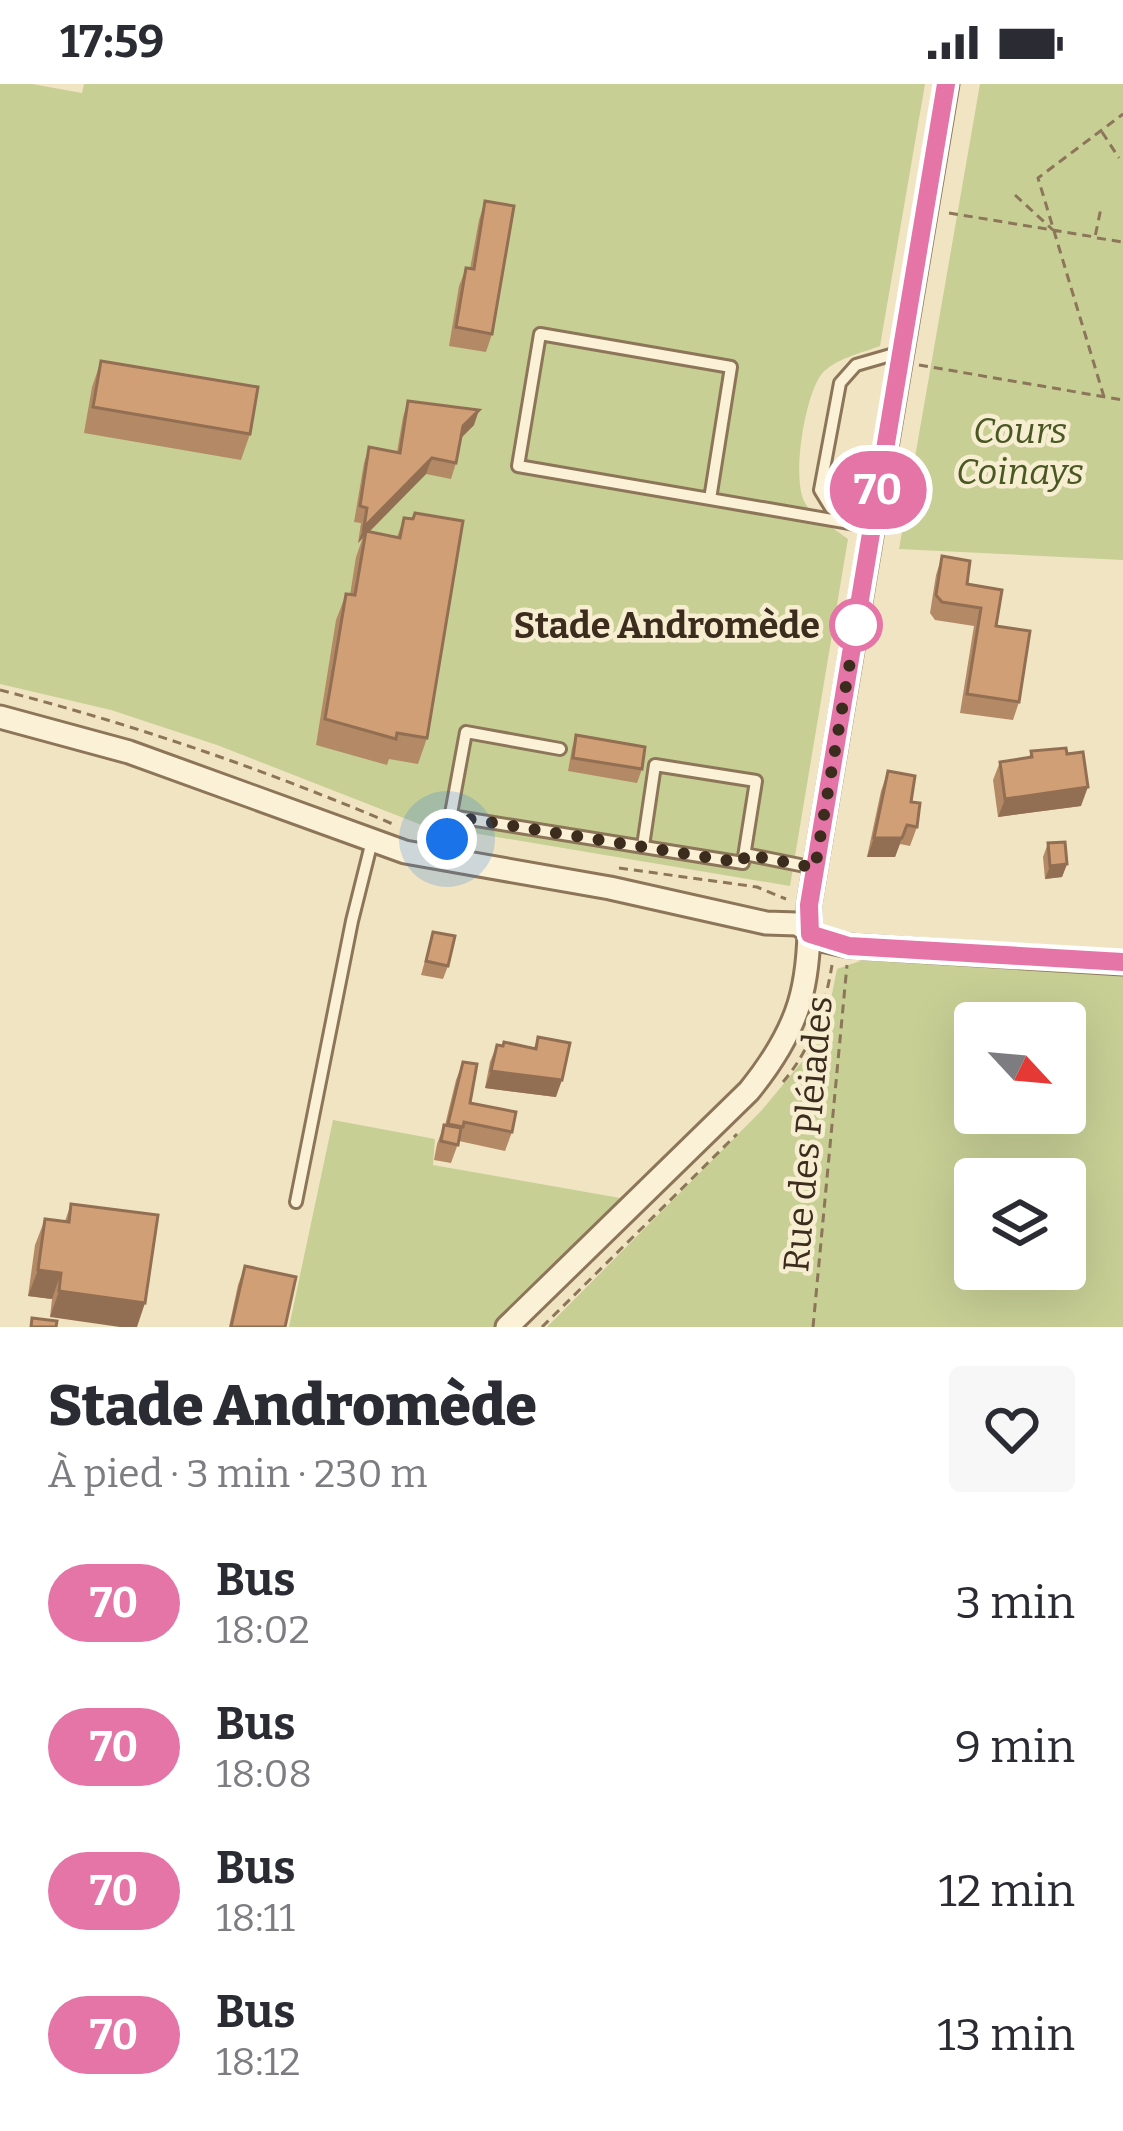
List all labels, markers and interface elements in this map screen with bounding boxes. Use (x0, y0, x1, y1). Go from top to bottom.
text: 17:59 (60, 15, 164, 69)
park label: Cours Coinays (956, 409, 1084, 494)
line badge: 70 (824, 451, 932, 529)
text: 70 (854, 465, 902, 515)
marker: Stade Andromède (831, 600, 881, 650)
place label: Stade Andromède (514, 604, 820, 648)
your location (417, 809, 477, 869)
street label: Rue des Pléiades (774, 994, 842, 1274)
north arrow (954, 1002, 1086, 1134)
map controls (954, 1002, 1086, 1290)
button: layers (954, 1158, 1086, 1290)
button: heart (949, 1366, 1075, 1492)
text: Stade Andromède (48, 1372, 537, 1440)
text: À pied · 3 min · 230 m (48, 1451, 427, 1497)
text: Bus (216, 1553, 295, 1607)
text: 3 min (956, 1576, 1075, 1630)
text: 70 (90, 1578, 138, 1628)
text: 18:02 (216, 1607, 310, 1653)
text: Bus (216, 1697, 295, 1751)
text: 9 min (955, 1720, 1075, 1774)
text: 70 (90, 1722, 138, 1772)
text: 18:08 (216, 1751, 312, 1797)
text: Bus (216, 1841, 295, 1895)
text: 12 min (938, 1864, 1075, 1918)
text: 70 (90, 1866, 138, 1916)
text: 18:11 (216, 1895, 295, 1941)
text: Bus (216, 1985, 295, 2039)
text: 13 min (937, 2008, 1075, 2062)
text: 70 (90, 2010, 138, 2060)
text: 18:12 (216, 2039, 301, 2085)

